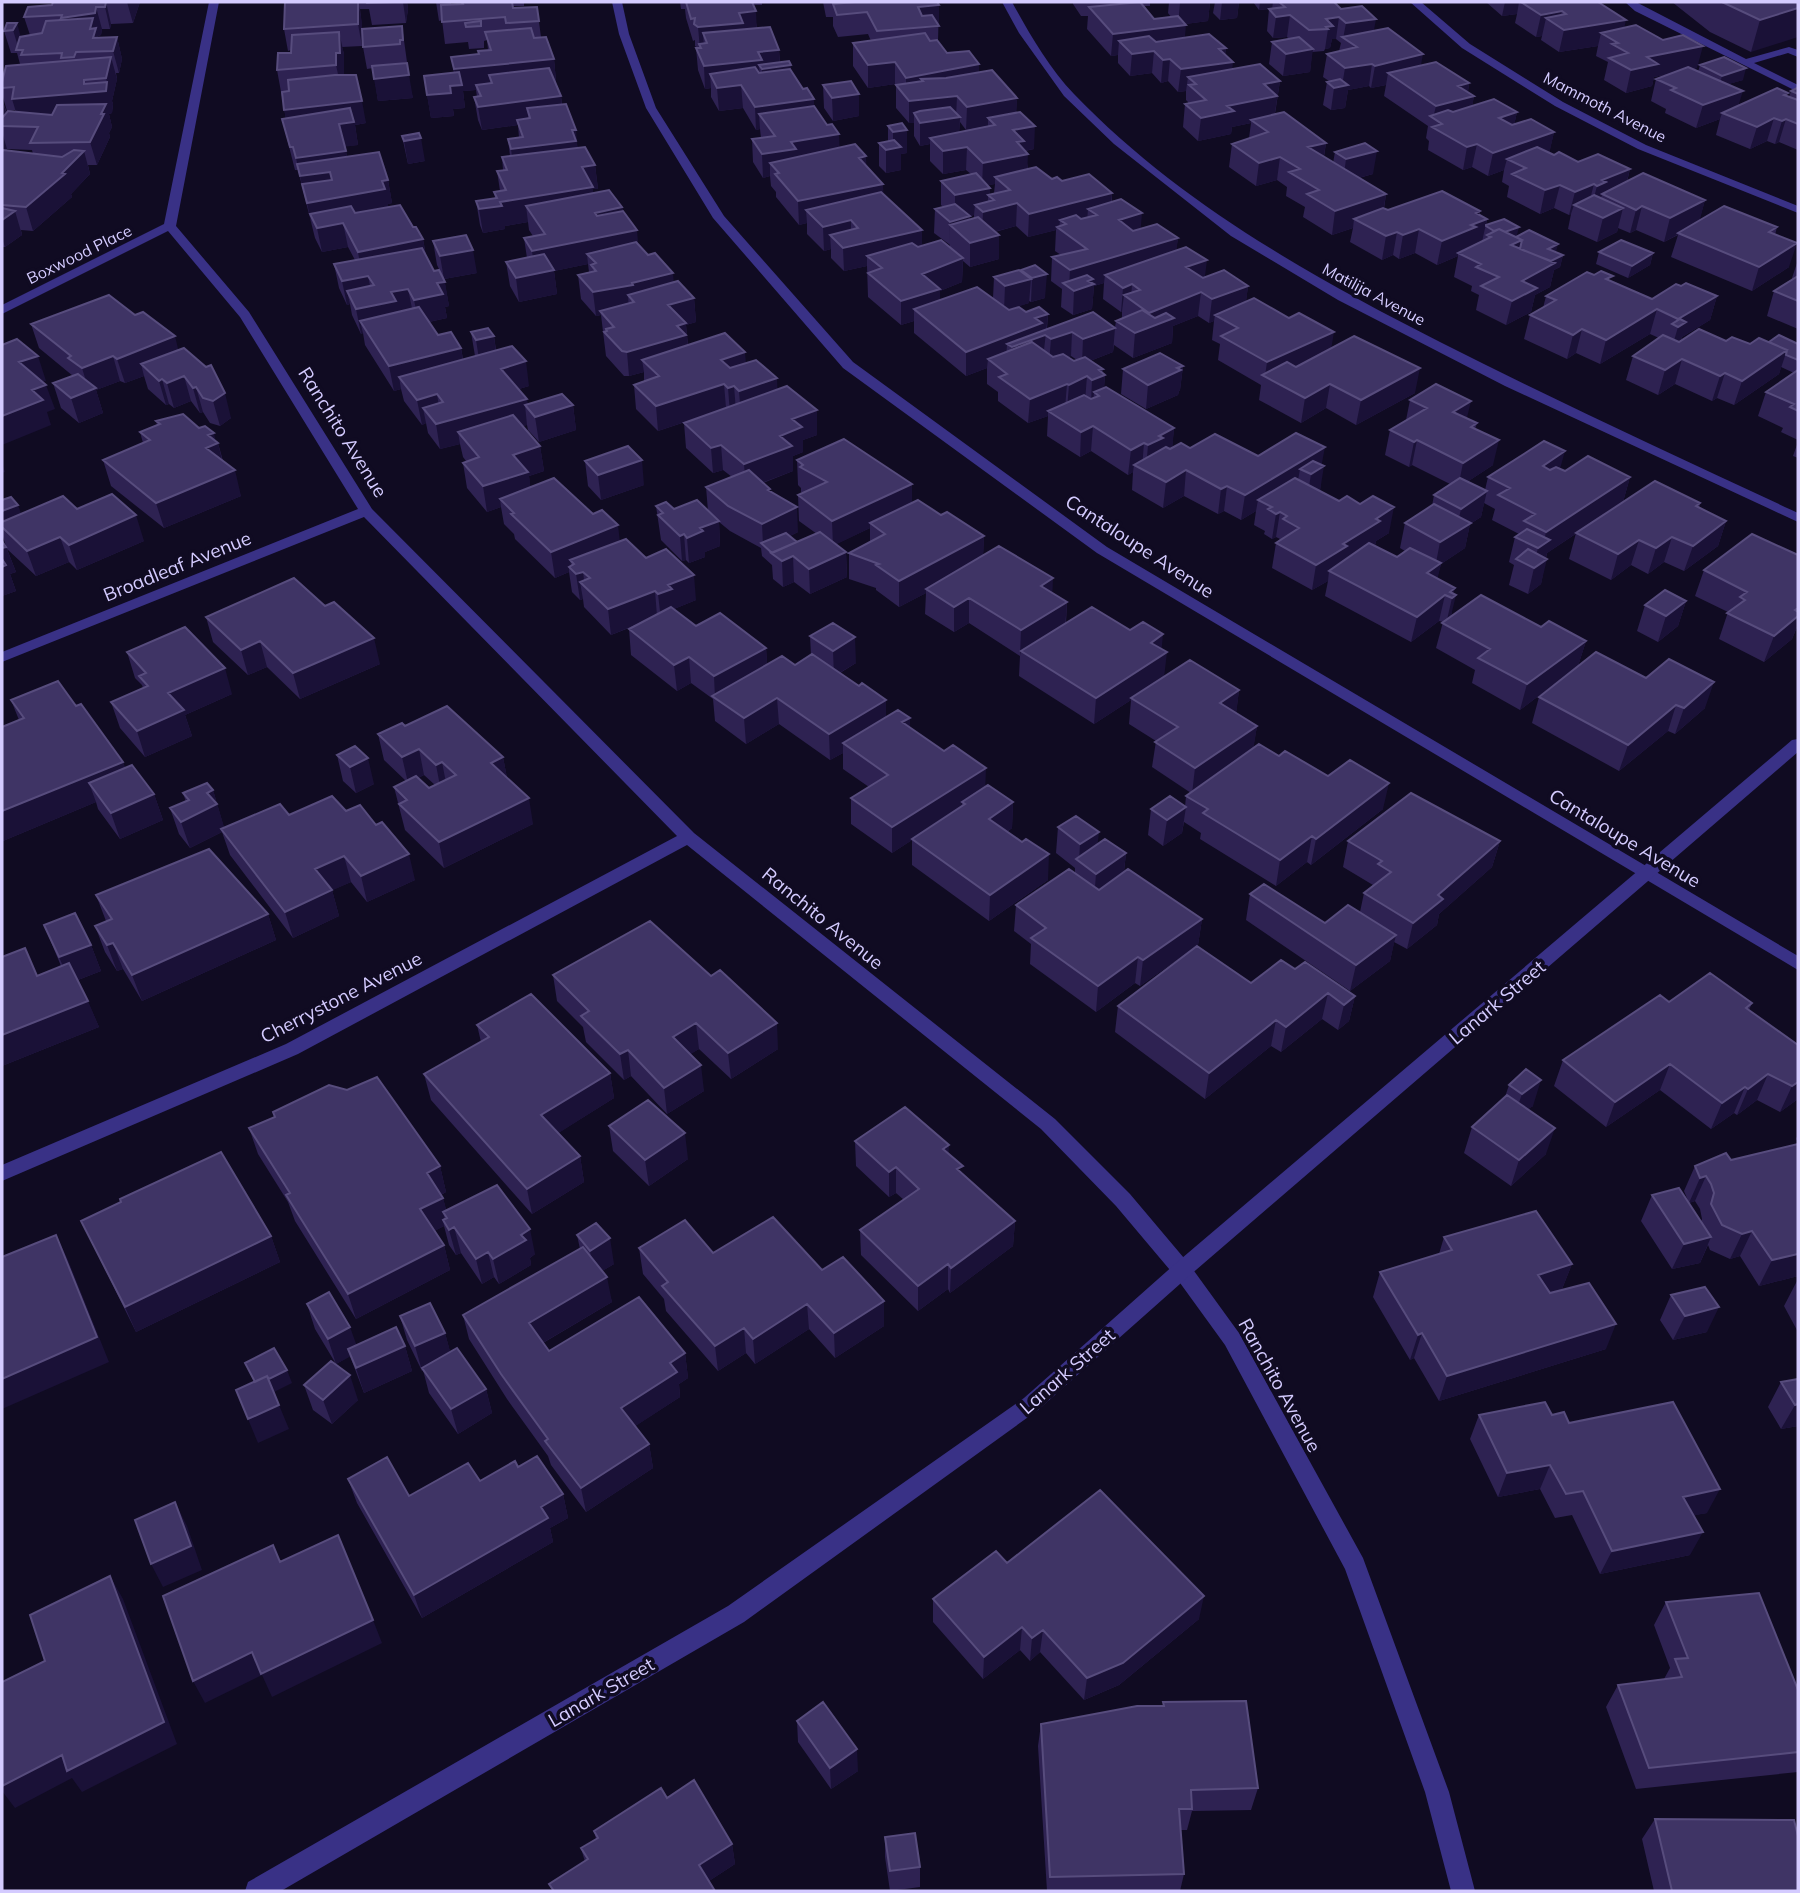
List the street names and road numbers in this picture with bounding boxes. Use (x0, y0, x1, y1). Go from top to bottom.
street label: Mammoth Avenue (1540, 67, 1670, 147)
street label: Boxwood Place (23, 220, 135, 288)
street label: Matilija Avenue (1319, 258, 1429, 330)
street label: Ranchito Avenue (293, 362, 393, 502)
street label: Cantaloupe Avenue (1061, 489, 1219, 603)
street label: Broadleaf Avenue (100, 525, 254, 607)
street label: Cantaloupe Avenue (1545, 783, 1705, 893)
street label: Ranchito Avenue (757, 862, 889, 974)
street label: Cherrystone Avenue (256, 946, 426, 1048)
street label: Lanark Street (1444, 955, 1550, 1049)
street label: Ranchito Avenue (1233, 1314, 1327, 1456)
street label: Lanark Street (1014, 1323, 1120, 1419)
street label: Lanark Street (544, 1652, 659, 1732)

